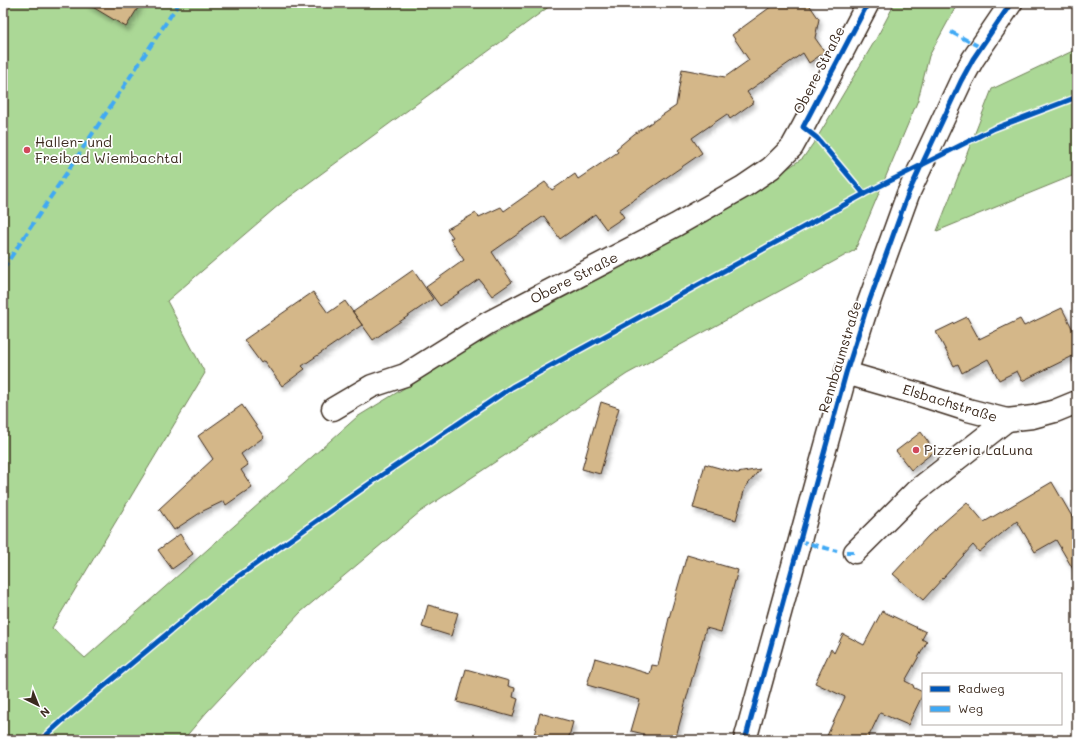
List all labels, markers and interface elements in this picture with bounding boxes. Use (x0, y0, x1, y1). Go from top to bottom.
street label: Obere Straße (788, 23, 849, 117)
place label: Hallen- und Freibad Wiembachtal (35, 132, 182, 167)
marker: Hallen- und Freibad Wiembachtal (22, 145, 32, 155)
street label: Obere Straße (527, 247, 621, 308)
street label: Rennbaumstraße (813, 299, 866, 415)
street label: Elsbachstraße (900, 379, 1000, 426)
place label: Pizzeria LaLuna (924, 440, 1033, 459)
marker: Pizzeria LaLuna (911, 445, 921, 455)
legend (922, 673, 1062, 725)
text: Radweg (958, 680, 1005, 696)
north arrow (18, 685, 58, 725)
text: Weg (958, 700, 983, 716)
text: N (37, 704, 53, 721)

